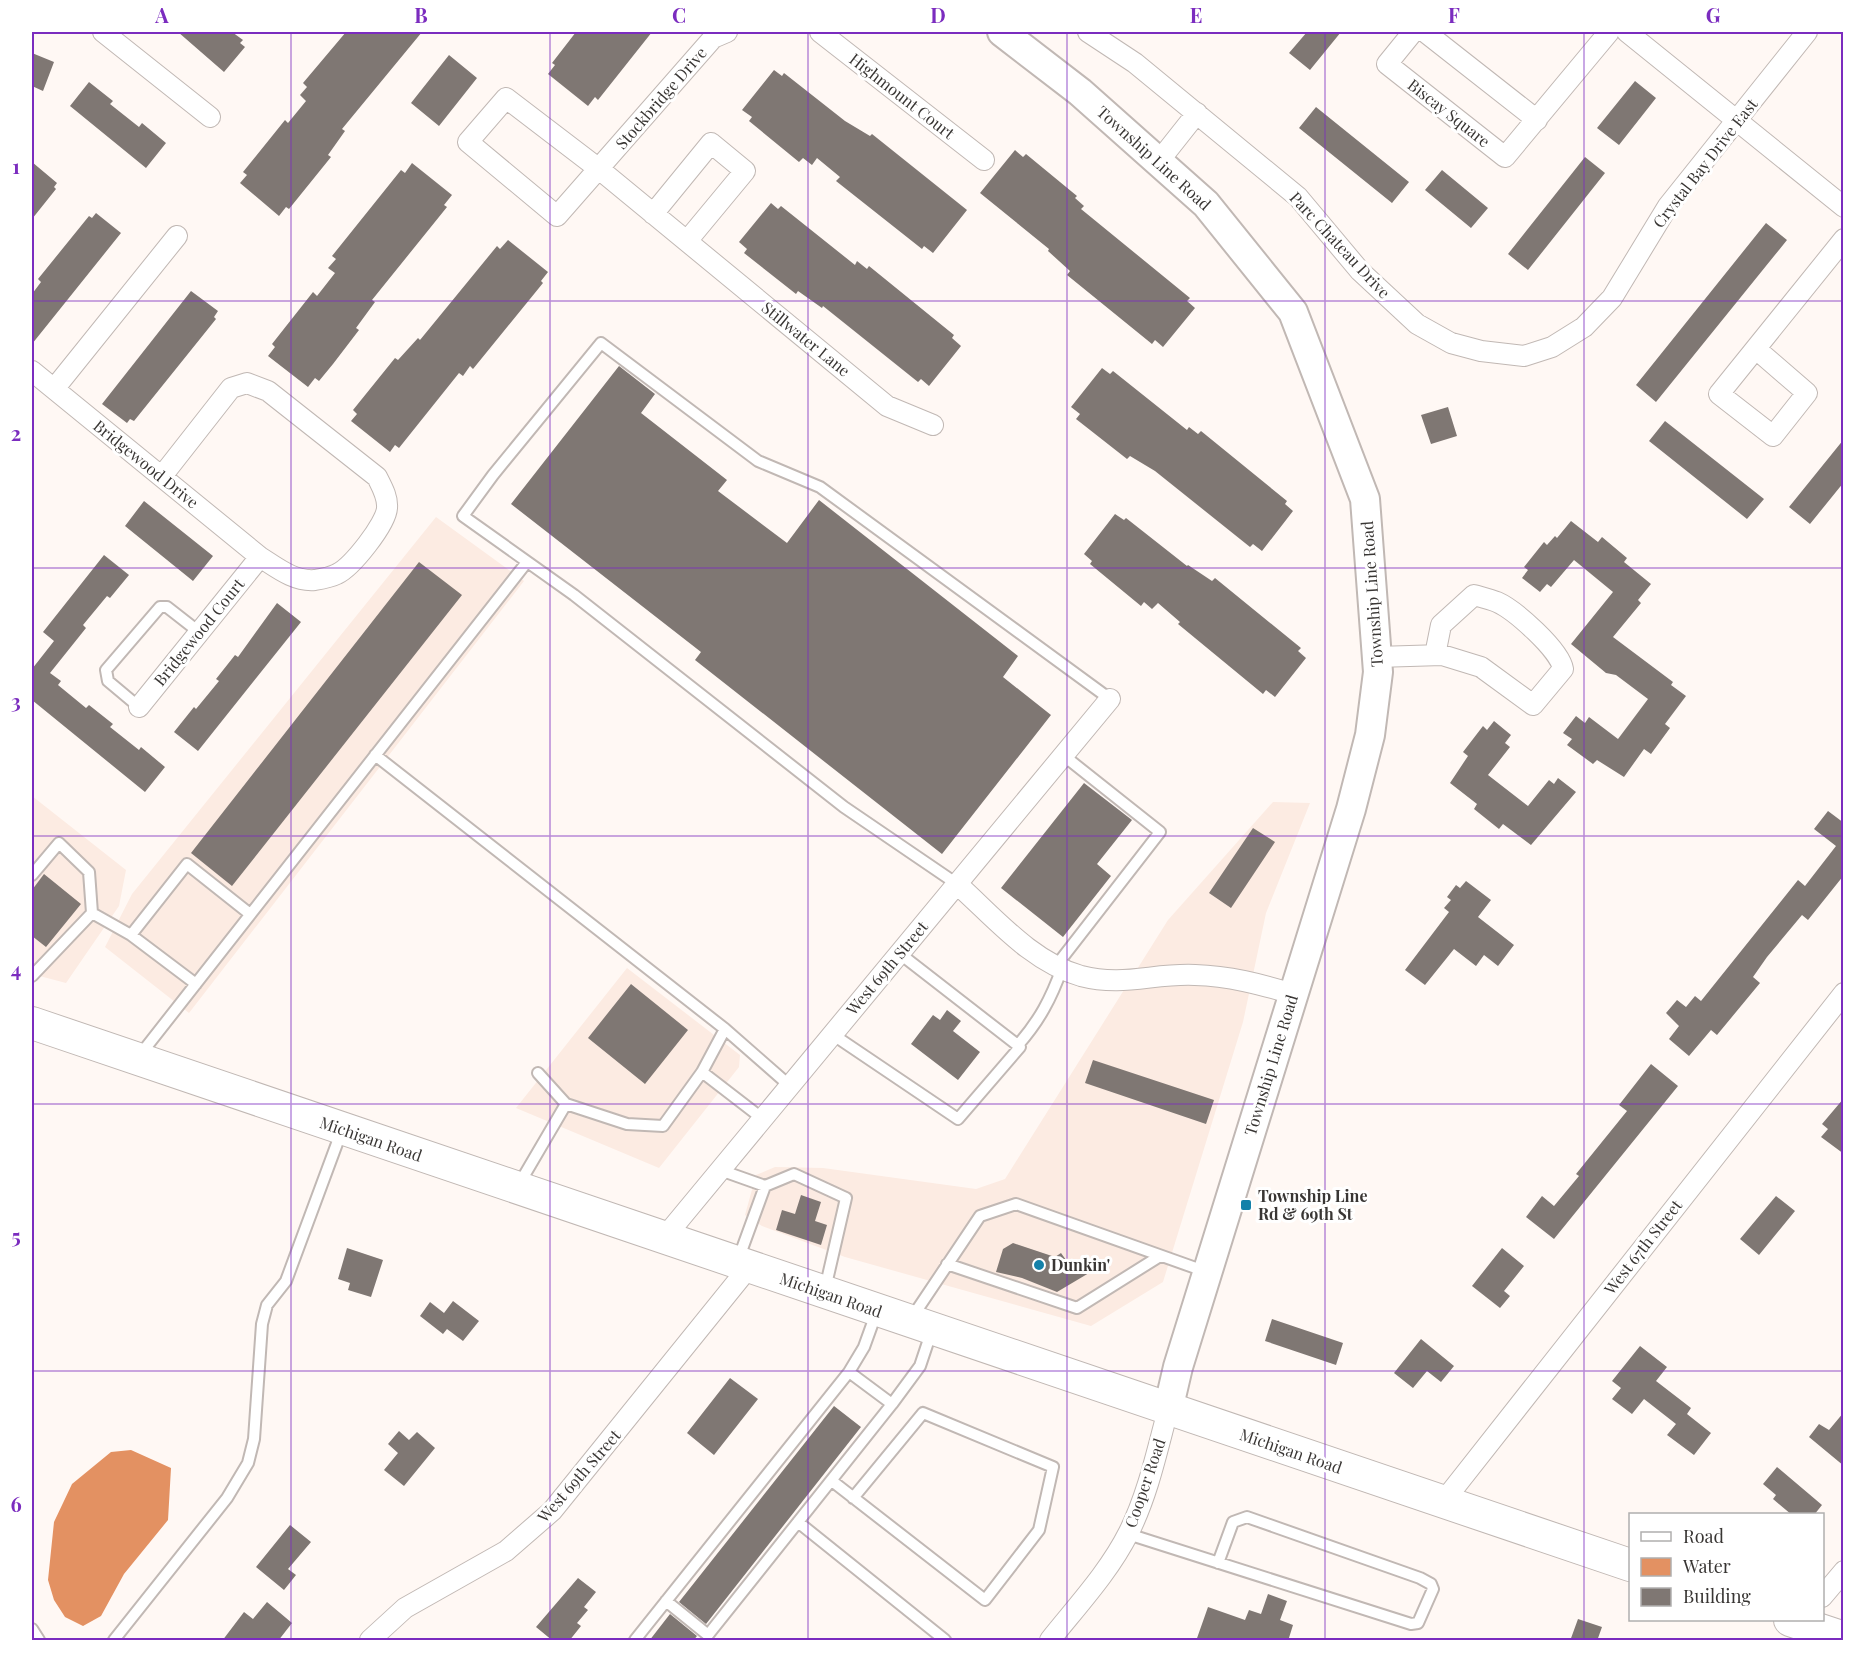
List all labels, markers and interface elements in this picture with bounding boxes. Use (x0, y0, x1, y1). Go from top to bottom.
text: A (154, 1, 169, 28)
text: B (414, 1, 428, 28)
text: C (672, 1, 686, 28)
text: D (930, 1, 946, 28)
text: E (1190, 1, 1202, 28)
text: F (1448, 1, 1460, 28)
text: G (1706, 1, 1721, 28)
street label: Stockbridge Drive (610, 42, 711, 153)
street label: Highmount Court (846, 48, 959, 143)
street label: Biscay Square (1404, 74, 1495, 151)
street label: Crystal Bay Drive East (1648, 93, 1762, 232)
street label: Township Line Road (1093, 101, 1216, 214)
text: 1 (12, 152, 20, 179)
street label: Parc Chateau Drive (1286, 187, 1395, 302)
street label: Stillwater Lane (758, 297, 855, 381)
street label: Bridgewood Drive (89, 415, 203, 513)
text: 2 (11, 419, 21, 446)
street label: Township Line Road (1356, 520, 1387, 668)
street label: Bridgewood Court (149, 573, 249, 690)
text: 3 (11, 687, 21, 714)
street label: West 69th Street (841, 916, 932, 1020)
text: 4 (11, 955, 21, 982)
street label: Township Line Road (1239, 992, 1302, 1138)
street label: Michigan Road (317, 1111, 425, 1166)
place label: Township Line Rd & 69th St (1258, 1185, 1367, 1224)
street label: West 67th Street (1598, 1195, 1686, 1299)
marker: Township Line Rd & 69th St (1239, 1198, 1253, 1212)
text: 5 (11, 1222, 21, 1249)
place label: Dunkin' (1051, 1254, 1110, 1275)
marker: Dunkin' (1032, 1258, 1046, 1272)
street label: Michigan Road (777, 1267, 885, 1322)
street label: Michigan Road (1237, 1423, 1345, 1478)
street label: West 69th Street (532, 1425, 625, 1527)
street label: Cooper Road (1119, 1435, 1170, 1530)
text: 6 (10, 1490, 22, 1517)
legend (1629, 1513, 1824, 1621)
text: Road (1683, 1524, 1724, 1548)
text: Water (1682, 1554, 1731, 1578)
text: Building (1683, 1584, 1751, 1608)

